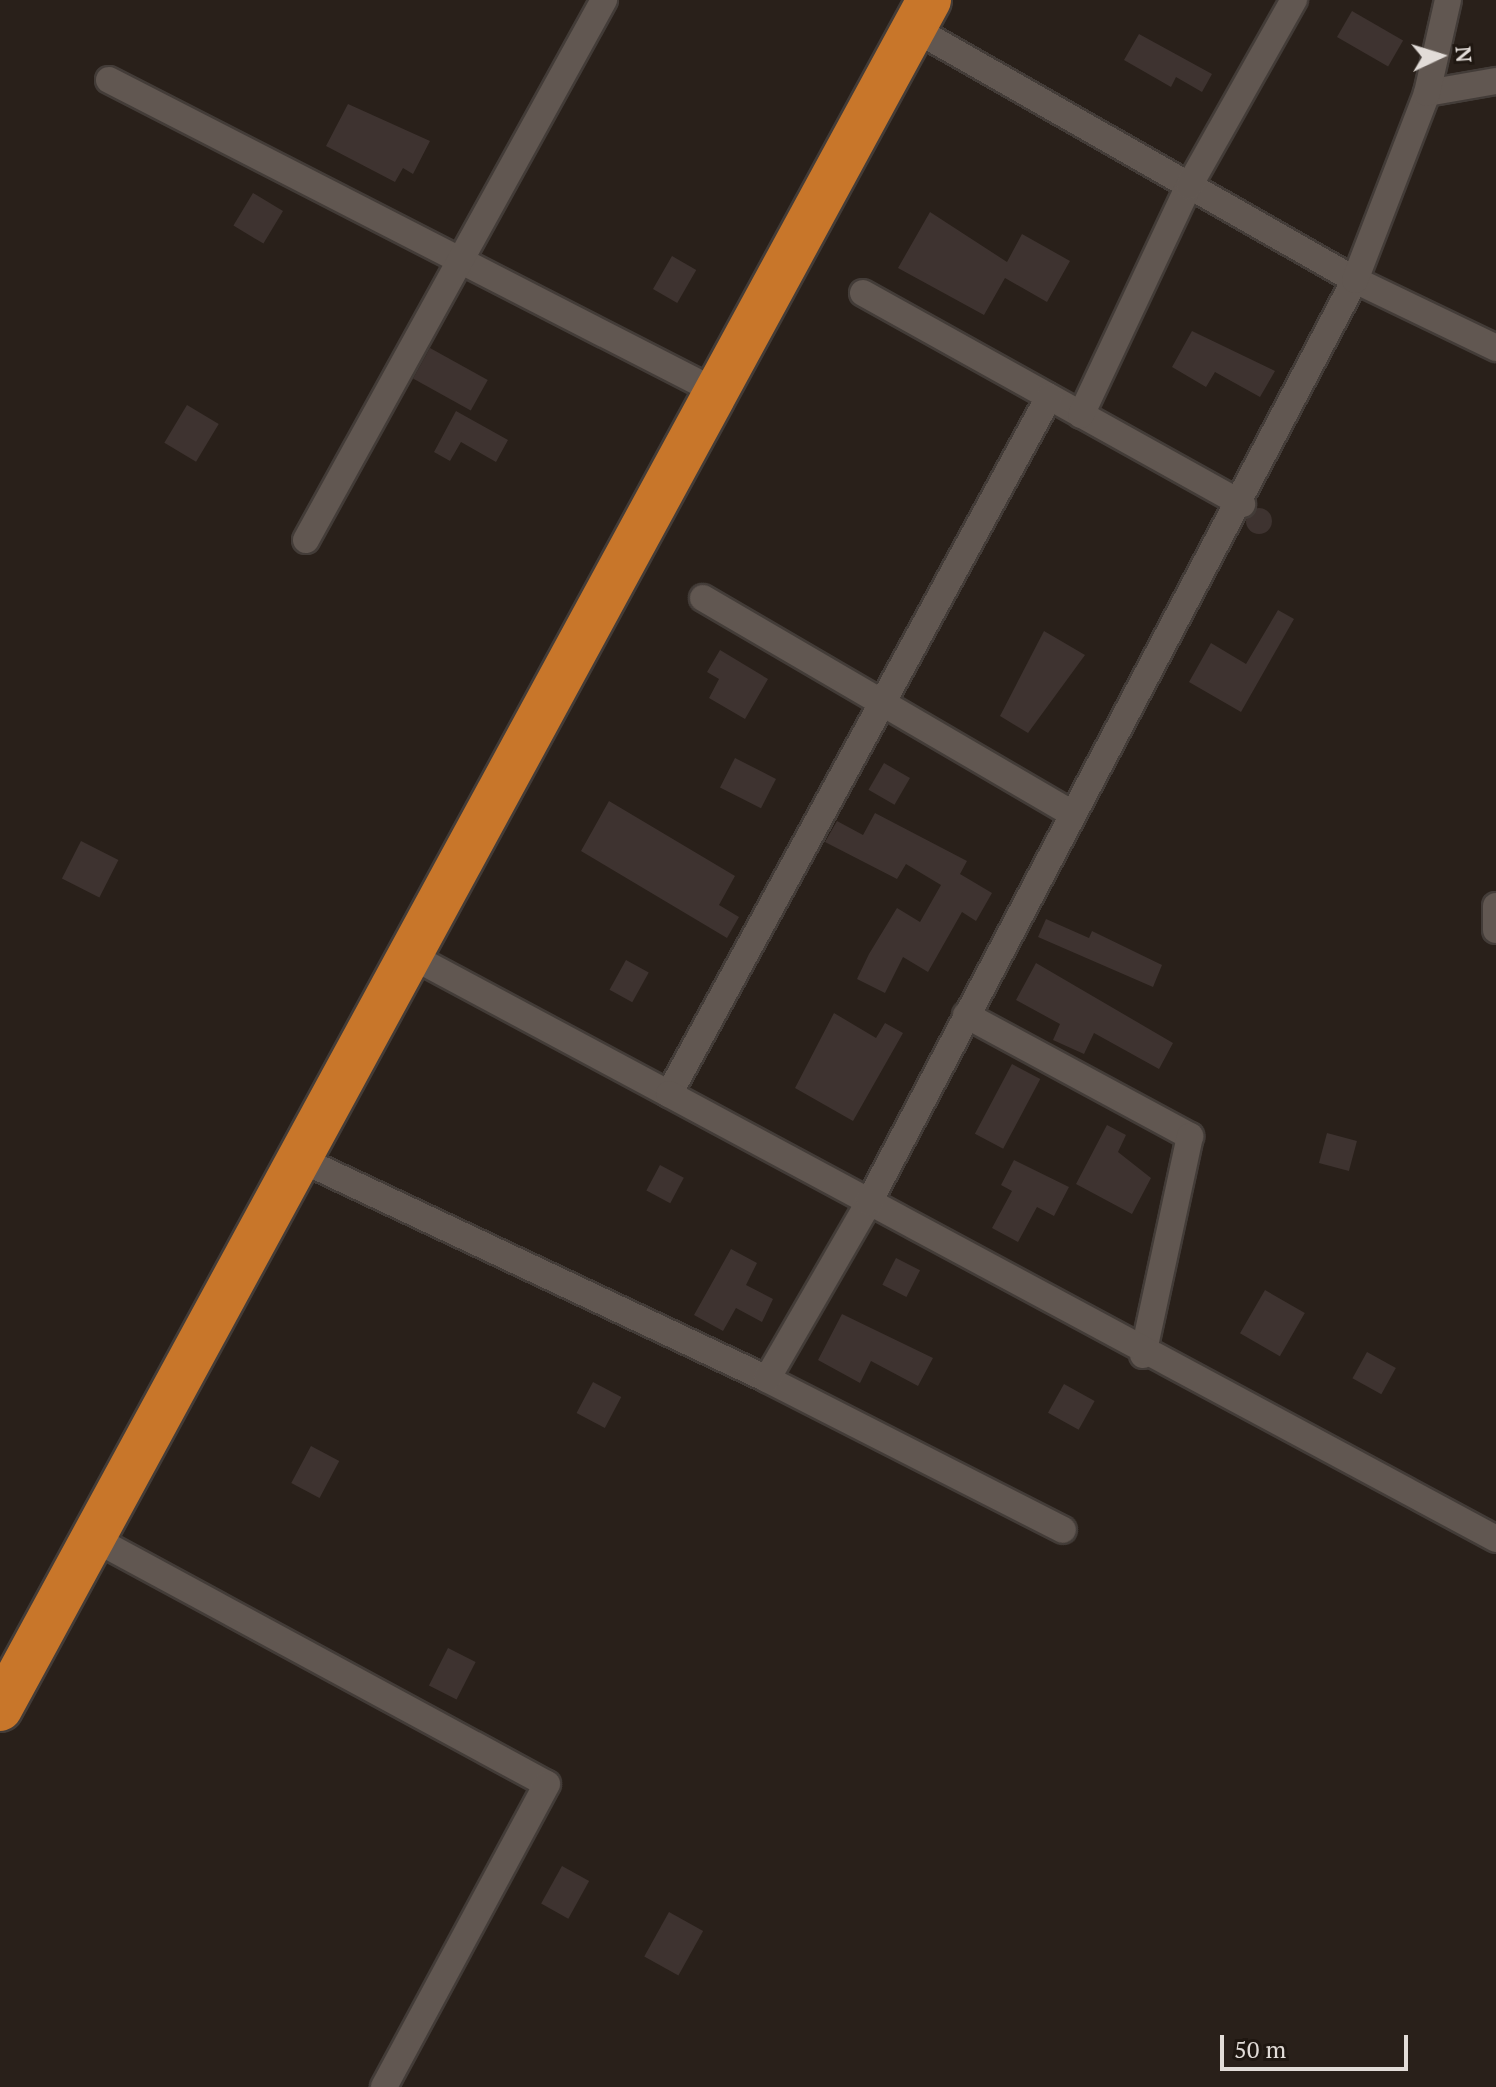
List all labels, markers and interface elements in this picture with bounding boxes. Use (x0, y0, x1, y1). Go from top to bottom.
north arrow (1400, 16, 1480, 96)
text: N (1449, 45, 1479, 64)
scale bar (1224, 2019, 1412, 2069)
text: 50 m (1234, 2033, 1286, 2065)

